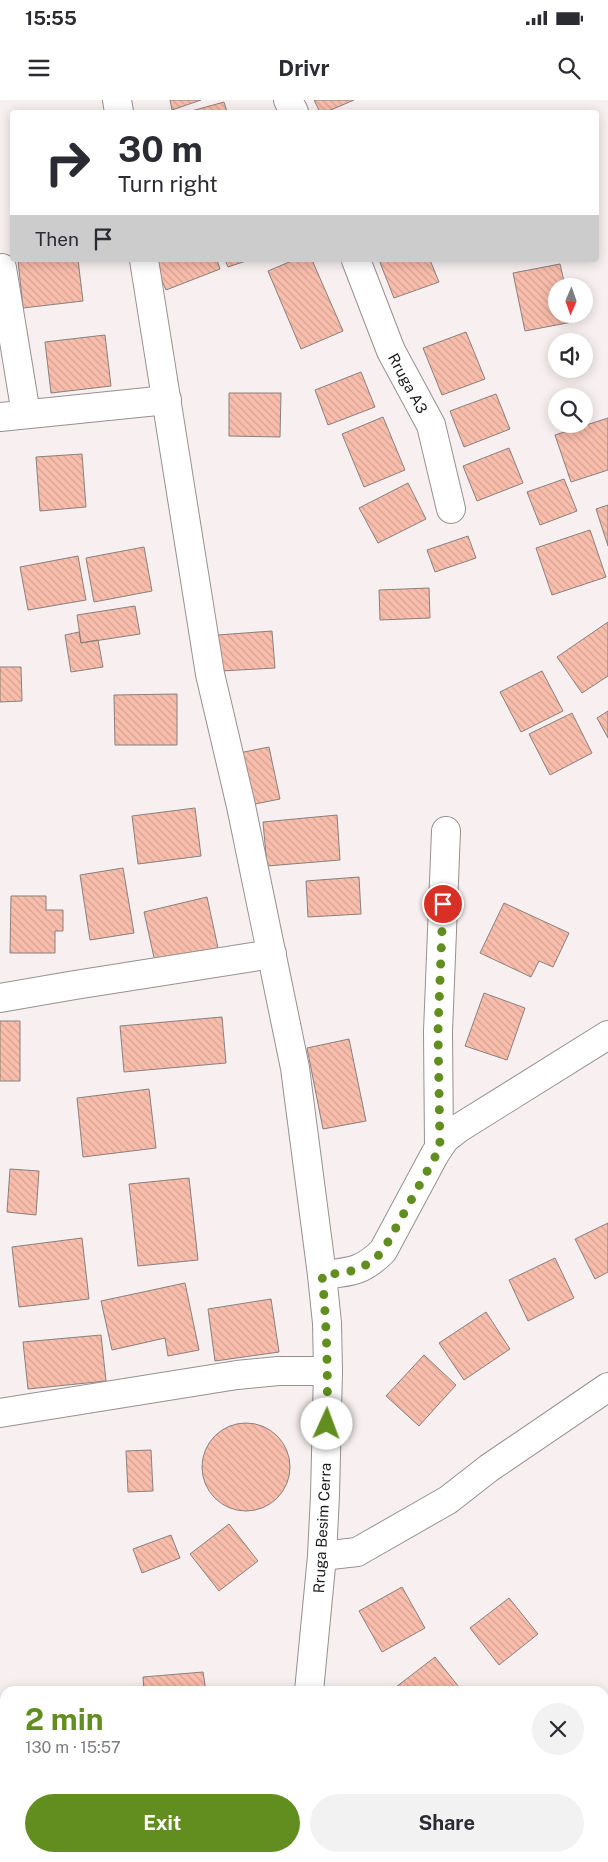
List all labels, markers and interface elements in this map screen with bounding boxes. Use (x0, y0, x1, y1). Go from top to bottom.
text: 15:55 (25, 7, 77, 29)
icon: menu (25, 54, 53, 82)
icon: search (555, 54, 583, 82)
text: Drivr (278, 55, 330, 81)
text: 30 m (118, 129, 203, 170)
icon: right (35, 130, 100, 195)
text: Turn right (118, 171, 218, 197)
icon: arrive (89, 225, 117, 253)
text: Then (35, 228, 79, 250)
north arrow (548, 278, 592, 322)
map controls (548, 278, 593, 433)
button: sound (548, 333, 593, 378)
street label: Rruga A3 (385, 350, 431, 416)
button: search (548, 388, 593, 433)
pin (422, 883, 464, 925)
icon: arrive (429, 890, 457, 918)
position arrow (300, 1397, 352, 1449)
street label: Rruga Besim Cerra (310, 1462, 334, 1594)
text: 2 min (25, 1701, 104, 1737)
button: close (532, 1703, 584, 1755)
text: 130 m · 15:57 (25, 1738, 121, 1757)
button: Exit (25, 1794, 300, 1852)
button: Share (310, 1794, 584, 1852)

